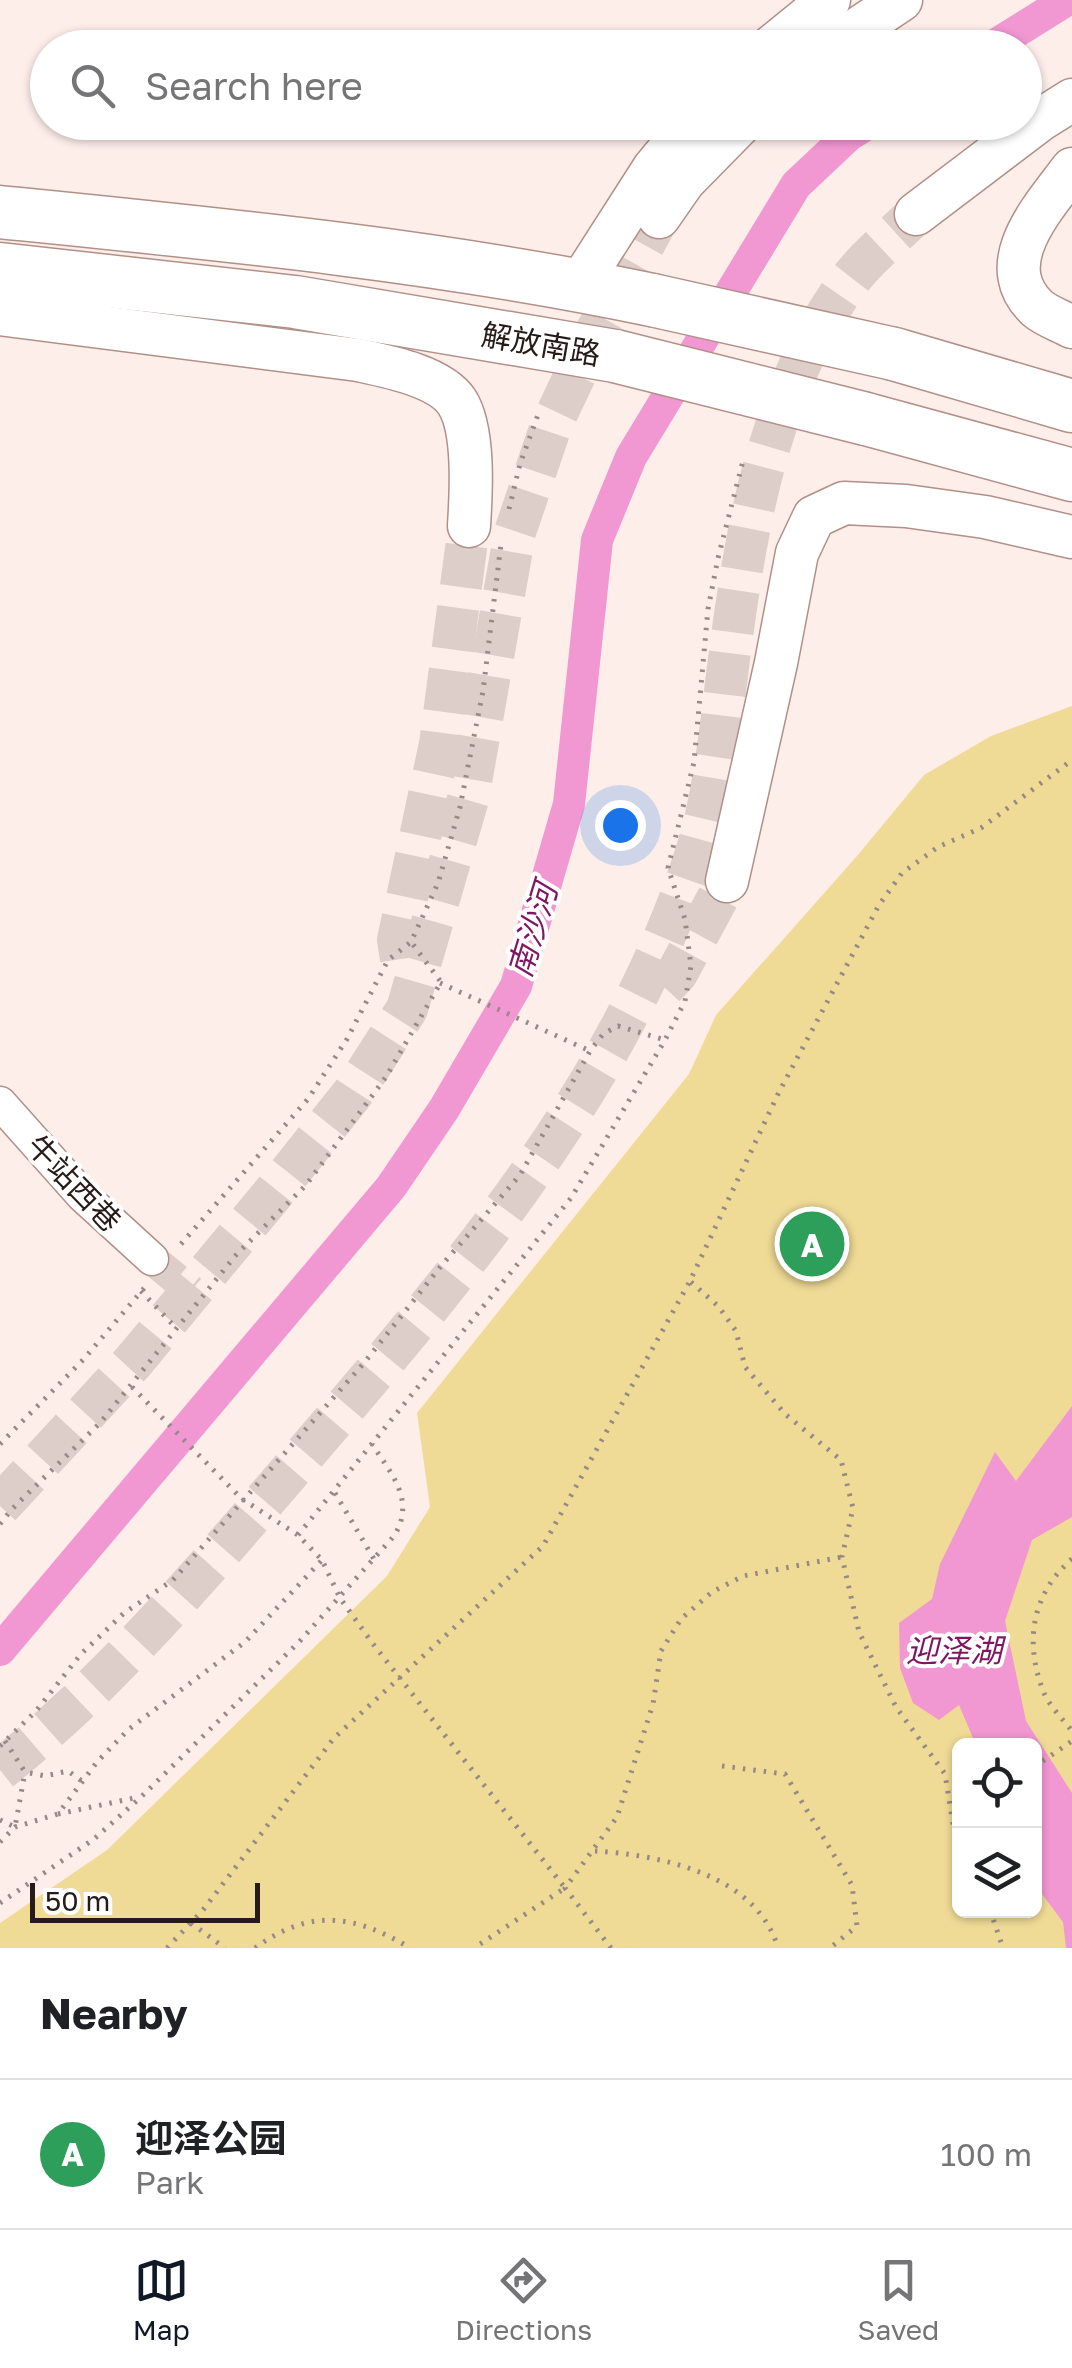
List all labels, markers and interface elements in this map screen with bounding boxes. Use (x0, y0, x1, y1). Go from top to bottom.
search box (30, 30, 1042, 140)
icon: search (65, 58, 120, 113)
text: Search here (145, 63, 363, 108)
street label: 解放南路 (479, 316, 603, 372)
your location (595, 800, 646, 851)
water label: 南沙河 (500, 873, 566, 981)
street label: 牛站西巷 (19, 1127, 129, 1239)
pin: A (780, 1206, 844, 1282)
water label: 迎泽湖 (906, 1631, 1007, 1669)
map controls (952, 1738, 1042, 1918)
button: locate (952, 1738, 1042, 1828)
button: layers (952, 1828, 1042, 1918)
scale bar (30, 1878, 260, 1922)
text: 50 m (45, 1884, 110, 1917)
text: Nearby (40, 1988, 188, 2038)
text: 迎泽公园 (135, 2115, 287, 2160)
text: A (61, 2135, 84, 2173)
text: 100 m (940, 2135, 1032, 2173)
text: Park (135, 2163, 204, 2201)
tab: Map (133, 2253, 190, 2346)
tab: Directions (455, 2253, 592, 2346)
tab: Saved (857, 2253, 939, 2346)

